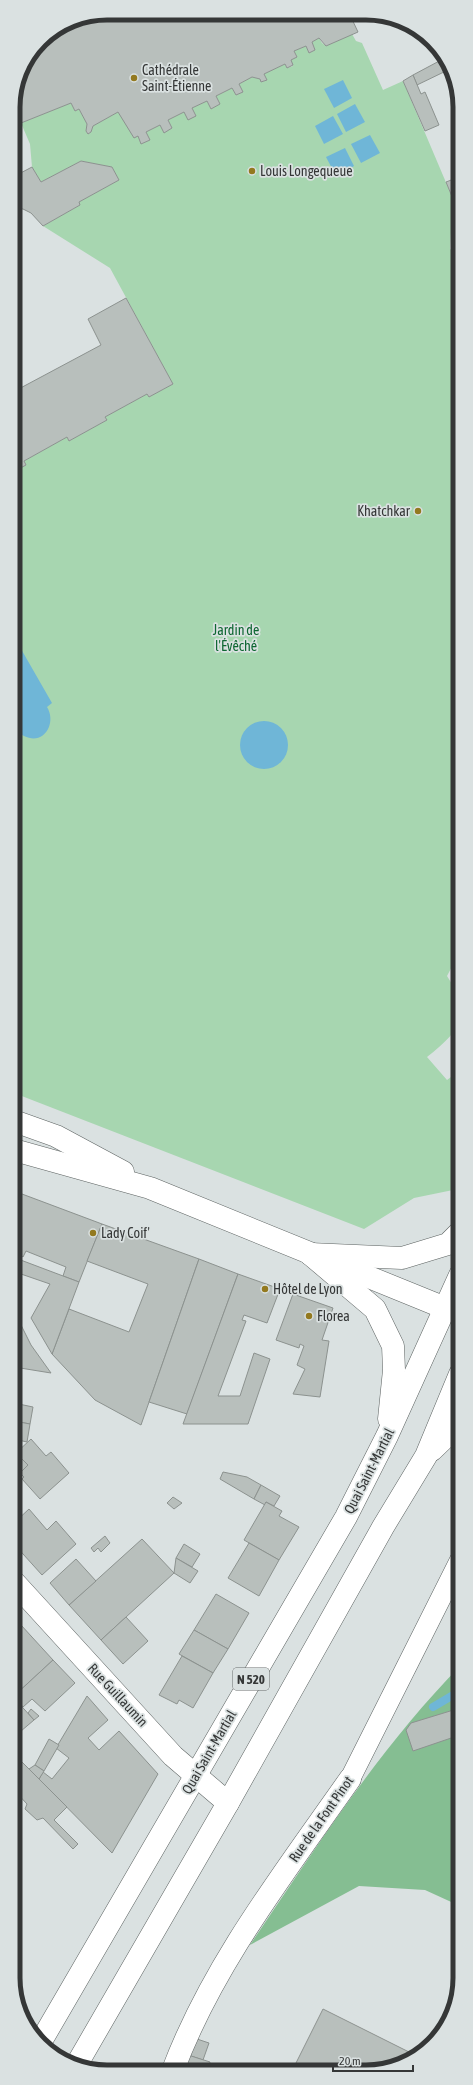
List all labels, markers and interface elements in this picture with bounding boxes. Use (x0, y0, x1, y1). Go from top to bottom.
place label: Cathédrale Saint-Étienne (142, 62, 211, 94)
marker: Cathédrale Saint-Étienne (129, 73, 139, 83)
place label: Louis Longequeue (260, 163, 353, 179)
marker: Louis Longequeue (247, 166, 257, 176)
place label: Khatchkar (357, 503, 411, 519)
marker: Khatchkar (413, 506, 423, 516)
park label: Jardin de l'Évêché (213, 622, 259, 654)
place label: Lady Coif' (101, 1225, 150, 1241)
marker: Lady Coif' (88, 1228, 98, 1238)
place label: Hôtel de Lyon (273, 1281, 343, 1297)
marker: Hôtel de Lyon (260, 1284, 270, 1294)
place label: Florea (317, 1308, 350, 1324)
marker: Florea (304, 1311, 314, 1321)
street label: Quai Saint-Martial (341, 1425, 398, 1516)
street label: Rue Guillaumin (85, 1660, 151, 1730)
road number: N 520 (233, 1668, 269, 1690)
street label: Quai Saint-Martial (179, 1707, 240, 1797)
street label: Rue de la Font Pinot (285, 1773, 357, 1865)
scale bar (333, 2047, 413, 2073)
text: 20 m (339, 2054, 361, 2068)

